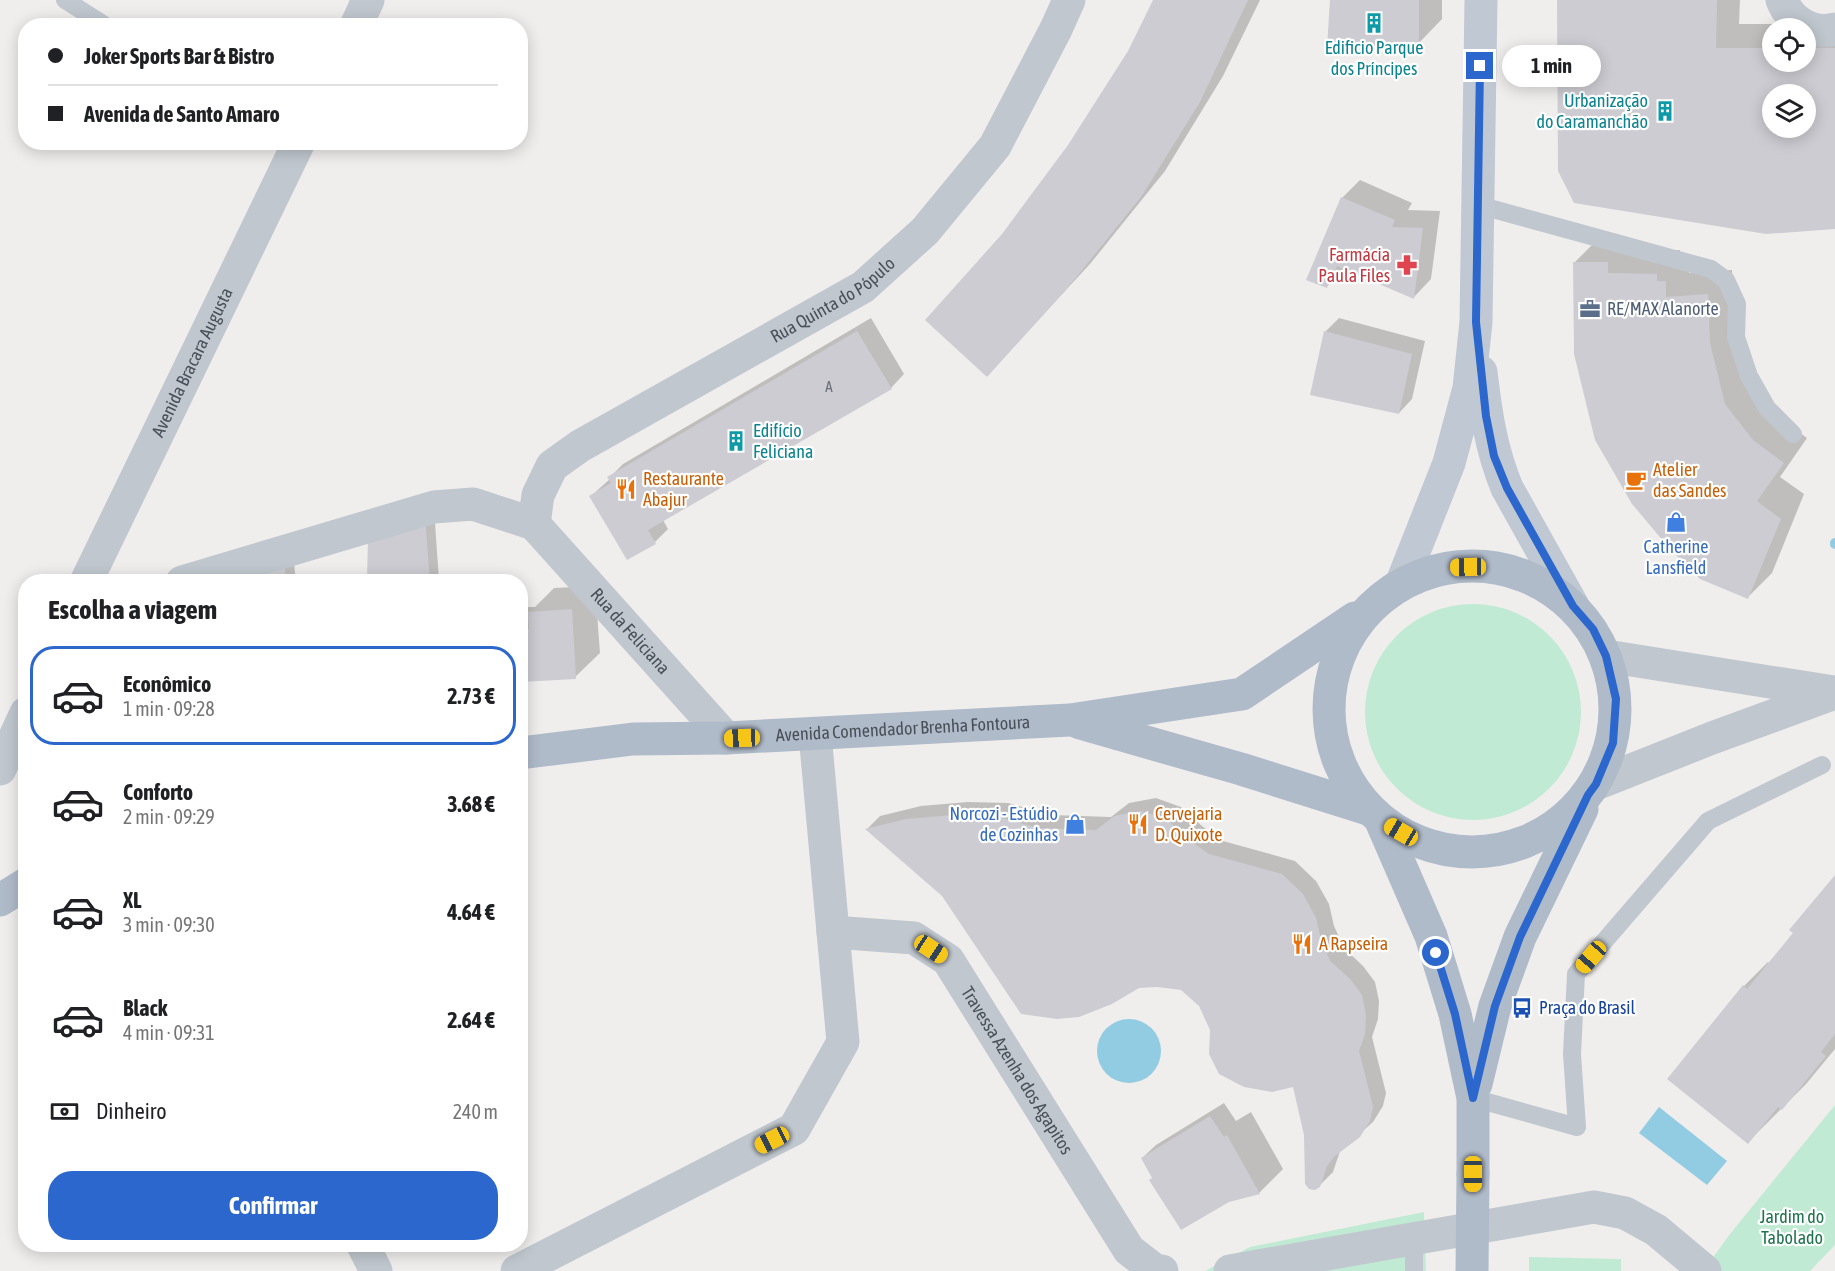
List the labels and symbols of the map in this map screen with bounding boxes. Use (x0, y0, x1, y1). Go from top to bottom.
building icon: Edificio Parque dos Príncipes (1362, 11, 1386, 35)
place label: Edificio Parque dos Príncipes (1325, 37, 1423, 79)
callout: 1 min (1501, 45, 1600, 87)
route end (1466, 52, 1493, 79)
place label: Urbanização do Caramanchão (1536, 90, 1648, 132)
building icon: Urbanização do Caramanchão (1653, 99, 1677, 123)
place label: Farmácia Paula Files (1318, 244, 1390, 286)
street label: Rua Quinta do Pópulo (767, 252, 899, 347)
pharmacy icon: Farmácia Paula Files (1395, 253, 1419, 277)
street label: Avenida Bracara Augusta (147, 284, 237, 440)
office icon: RE/MAX Alanorte (1578, 297, 1602, 321)
place label: RE/MAX Alanorte (1607, 298, 1719, 319)
house number: A (825, 378, 833, 395)
place label: Edifício Feliciana (753, 420, 813, 462)
building icon: Edifício Feliciana (724, 429, 748, 453)
place label: Atelier das Sandes (1653, 459, 1726, 501)
place label: Restaurante Abajur (643, 468, 724, 510)
cafe icon: Atelier das Sandes (1624, 468, 1648, 492)
restaurant icon: Restaurante Abajur (614, 477, 638, 501)
shop icon: Catherine Lansfield (1664, 510, 1688, 534)
place label: Catherine Lansfield (1644, 536, 1708, 578)
car (1450, 558, 1486, 576)
street label: Rua da Feliciana (587, 584, 674, 678)
street label: Avenida Comendador Brenha Fontoura (775, 711, 1031, 745)
car (724, 728, 760, 748)
place label: Norcozi - Estúdio de Cozinhas (950, 803, 1058, 845)
place label: Cervejaria D. Quixote (1155, 803, 1222, 845)
shop icon: Norcozi - Estúdio de Cozinhas (1063, 812, 1087, 836)
restaurant icon: Cervejaria D. Quixote (1126, 812, 1150, 836)
car (1381, 815, 1421, 849)
car (911, 932, 951, 966)
restaurant icon: A Rapseira (1290, 932, 1314, 956)
place label: A Rapseira (1319, 933, 1388, 954)
car (1572, 938, 1610, 976)
route start (1422, 939, 1449, 966)
street label: Travessa Azenha dos Agapitos (957, 983, 1078, 1158)
bus stop icon: Praça do Brasil (1510, 996, 1534, 1020)
place label: Praça do Brasil (1539, 997, 1635, 1018)
car (752, 1124, 792, 1156)
car (1464, 1156, 1482, 1192)
park label: Jardim do Tabolado (1760, 1206, 1824, 1248)

